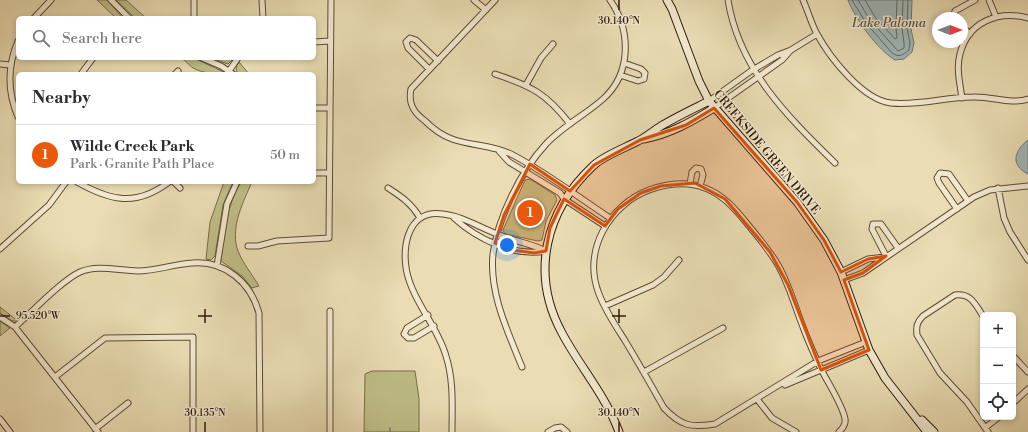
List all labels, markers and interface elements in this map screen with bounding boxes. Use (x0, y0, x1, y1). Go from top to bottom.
north arrow (932, 12, 968, 48)
text: 30.140°N (598, 15, 641, 27)
water label: Lake Paloma (851, 15, 927, 31)
search box (16, 16, 316, 60)
icon: search (30, 27, 52, 49)
text: Search here (62, 29, 142, 48)
text: Nearby (32, 87, 91, 109)
street label: CREEKSIDE GREEN DRIVE (710, 87, 823, 218)
text: Wilde Creek Park (70, 137, 195, 156)
text: 1 (42, 147, 48, 163)
text: 50 m (270, 147, 300, 163)
text: Park · Granite Path Place (70, 156, 214, 172)
pin: 1 (517, 198, 543, 228)
your location (497, 235, 517, 255)
text: 95.520°W (16, 310, 61, 322)
map controls (980, 312, 1016, 420)
button: + (980, 312, 1016, 348)
button: − (980, 348, 1016, 384)
button: locate (980, 384, 1016, 420)
text: 30.135°N (185, 407, 226, 419)
text: 30.140°N (598, 407, 641, 419)

